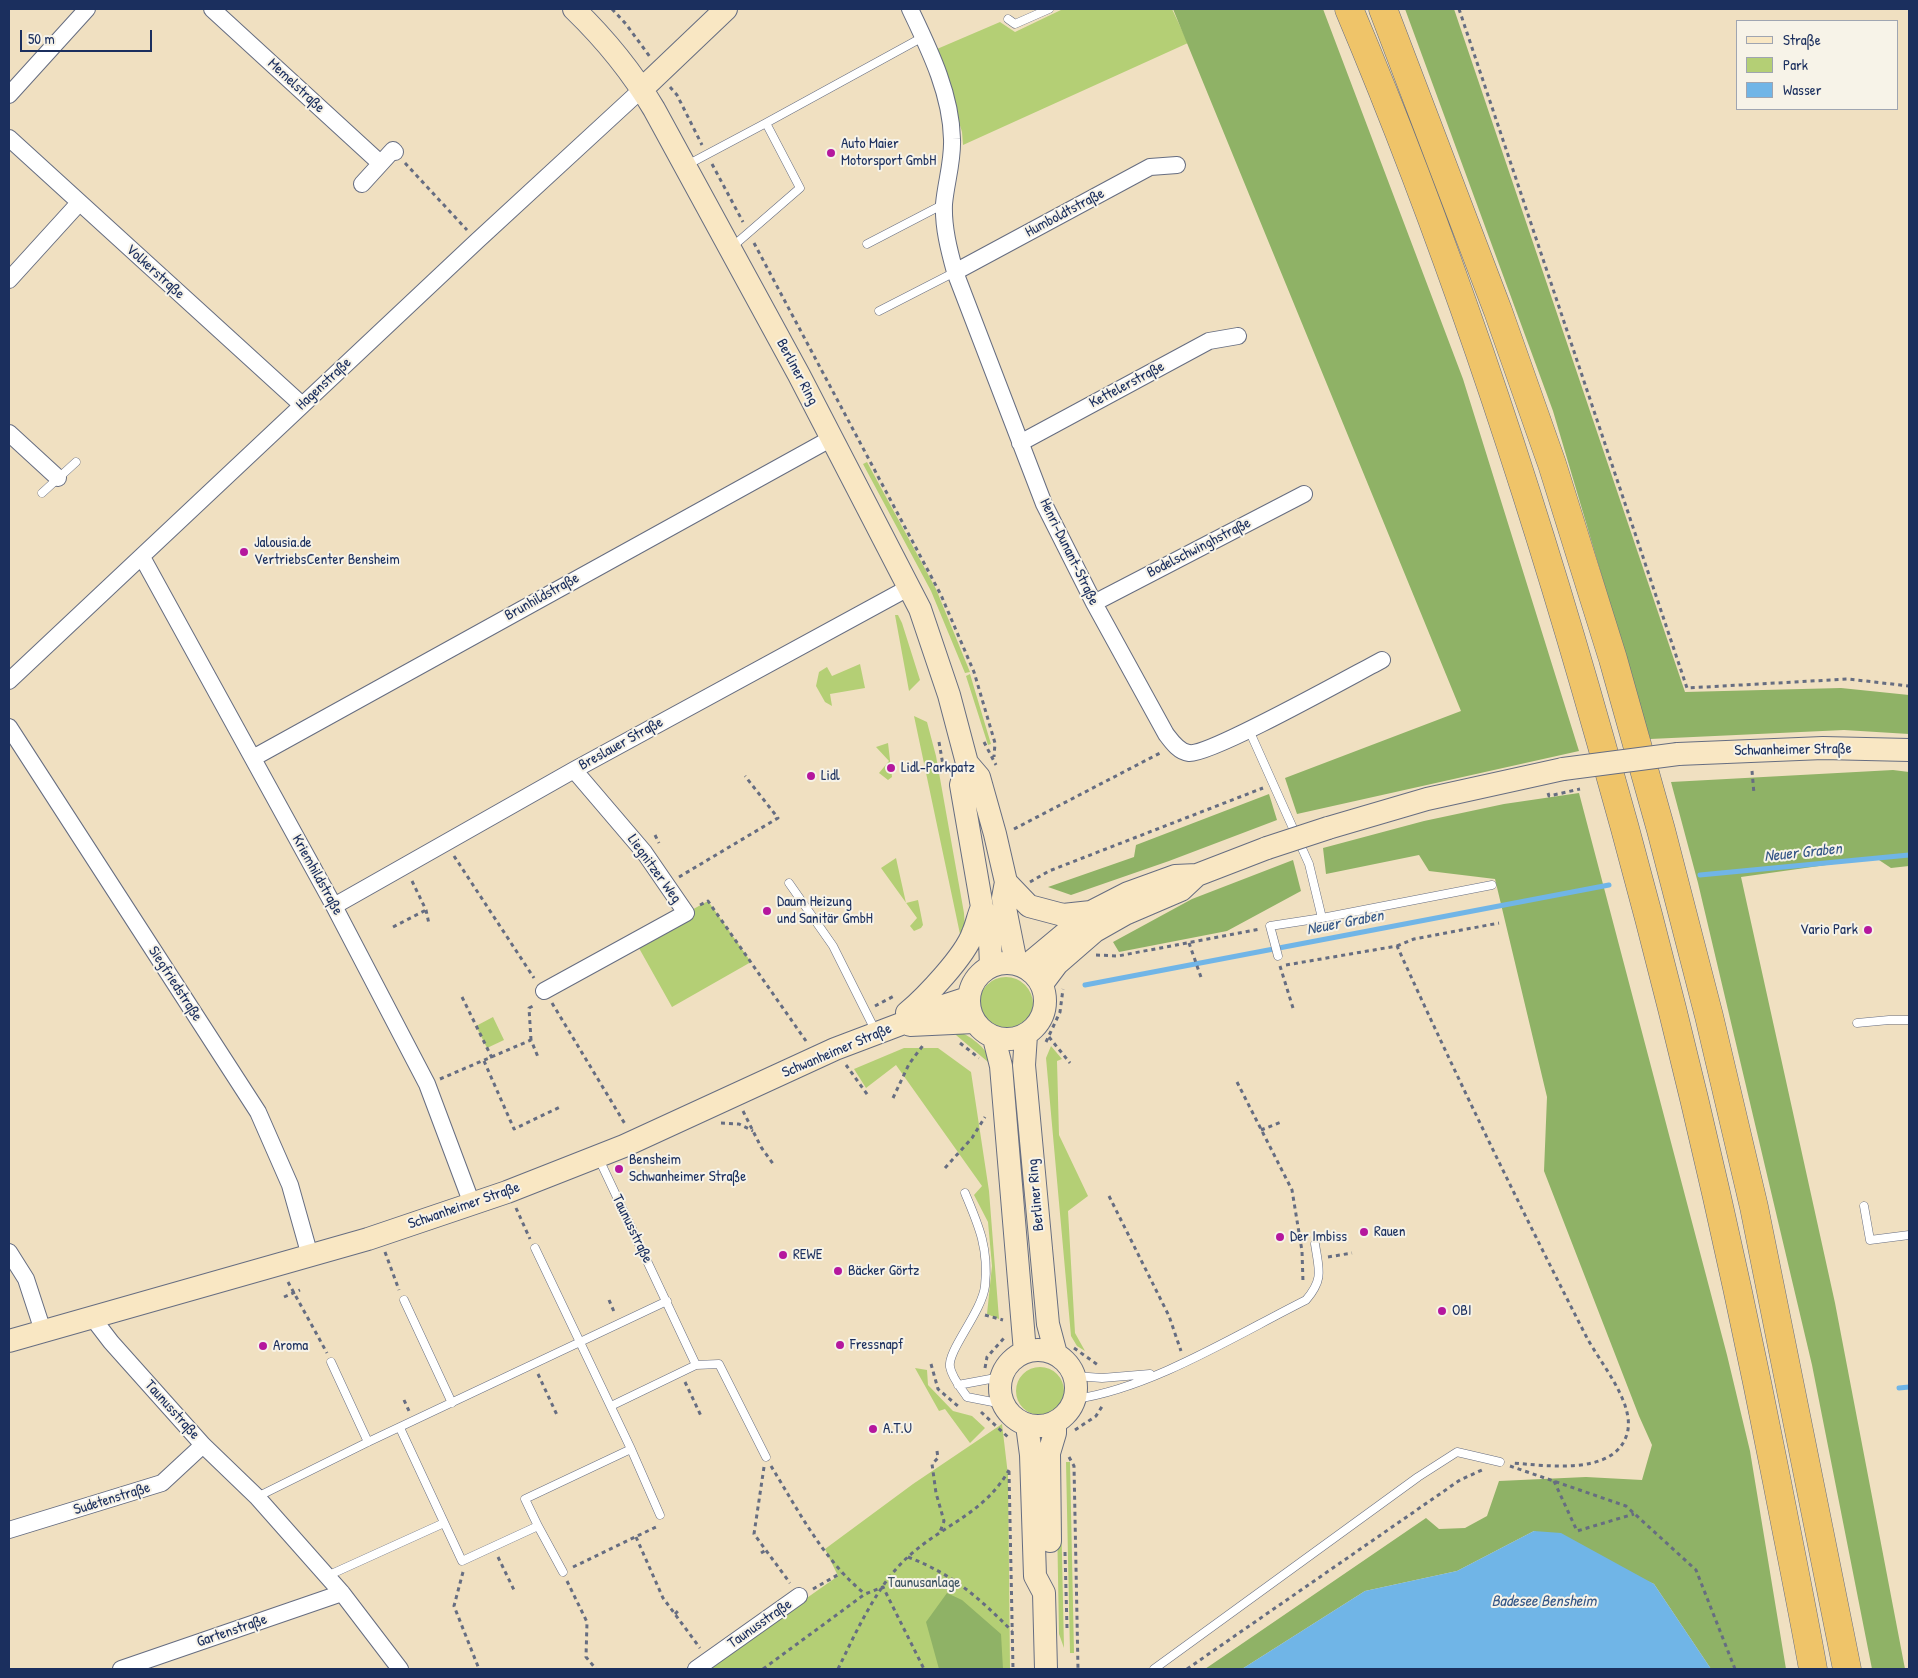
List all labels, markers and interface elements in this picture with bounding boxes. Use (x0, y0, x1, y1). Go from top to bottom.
scale bar (22, 20, 155, 52)
legend (1736, 20, 1898, 110)
text: 50 m (28, 28, 55, 49)
text: Straße (1783, 29, 1821, 50)
text: Park (1783, 54, 1808, 75)
street label: Memelstraße (264, 55, 328, 117)
text: Wasser (1783, 79, 1821, 100)
place label: Auto Maier Motorsport GmbH (841, 135, 936, 170)
marker: Auto Maier Motorsport GmbH (825, 147, 837, 159)
street label: Humboldtstraße (1022, 185, 1108, 241)
street label: Volkerstraße (122, 241, 188, 303)
street label: Berliner Ring (772, 336, 822, 408)
street label: Hagenstraße (293, 354, 355, 414)
street label: Kettelerstraße (1086, 358, 1168, 412)
street label: Henri-Dunant-Straße (1035, 496, 1103, 608)
street label: Bodelschwinghstraße (1144, 514, 1254, 582)
place label: Jalousia.de VertriebsCenter Bensheim (254, 534, 400, 569)
marker: Jalousia.de VertriebsCenter Bensheim (238, 546, 250, 558)
street label: Brunhildstraße (502, 569, 582, 625)
street label: Breslauer Straße (576, 713, 666, 775)
street label: Schwanheimer Straße (1734, 740, 1852, 760)
place label: Lidl-Parkpatz (901, 759, 975, 777)
marker: Lidl-Parkpatz (885, 762, 897, 774)
place label: Lidl (821, 767, 840, 785)
marker: Lidl (805, 770, 817, 782)
street label: Liegnitzer Weg (623, 831, 685, 907)
street label: Kriemhildstraße (288, 832, 346, 918)
water label: Neuer Graben (1763, 839, 1843, 867)
place label: Daum Heizung und Sanitär GmbH (777, 893, 873, 928)
marker: Daum Heizung und Sanitär GmbH (761, 905, 773, 917)
water label: Neuer Graben (1305, 906, 1385, 940)
place label: Vario Park (1800, 921, 1858, 939)
marker: Vario Park (1862, 924, 1874, 936)
street label: Siegfriedstraße (144, 943, 206, 1025)
street label: Schwanheimer Straße (780, 1020, 894, 1082)
place label: Bensheim Schwanheimer Straße (629, 1151, 746, 1186)
street label: Berliner Ring (1024, 1158, 1048, 1232)
marker: Bensheim Schwanheimer Straße (613, 1163, 625, 1175)
street label: Schwanheimer Straße (406, 1178, 522, 1234)
street label: Taunusstraße (608, 1192, 656, 1266)
place label: Rauen (1374, 1223, 1405, 1241)
marker: Rauen (1358, 1226, 1370, 1238)
place label: Der Imbiss (1290, 1228, 1347, 1246)
marker: Der Imbiss (1274, 1231, 1286, 1243)
place label: REWE (793, 1246, 822, 1264)
marker: REWE (777, 1249, 789, 1261)
place label: Bäcker Görtz (848, 1262, 919, 1280)
marker: Bäcker Görtz (832, 1265, 844, 1277)
place label: OBI (1452, 1302, 1471, 1320)
marker: OBI (1436, 1305, 1448, 1317)
place label: Fressnapf (850, 1336, 903, 1354)
place label: Aroma (273, 1337, 308, 1355)
marker: Fressnapf (834, 1339, 846, 1351)
marker: Aroma (257, 1340, 269, 1352)
street label: Taunusstraße (141, 1377, 203, 1443)
place label: A.T.U (883, 1420, 912, 1438)
marker: A.T.U (867, 1423, 879, 1435)
street label: Sudetenstraße (72, 1479, 152, 1519)
park label: Taunusanlage (888, 1574, 960, 1592)
water label: Badesee Bensheim (1492, 1592, 1596, 1612)
street label: Taunusstraße (725, 1595, 795, 1653)
street label: Gartenstraße (194, 1611, 270, 1651)

